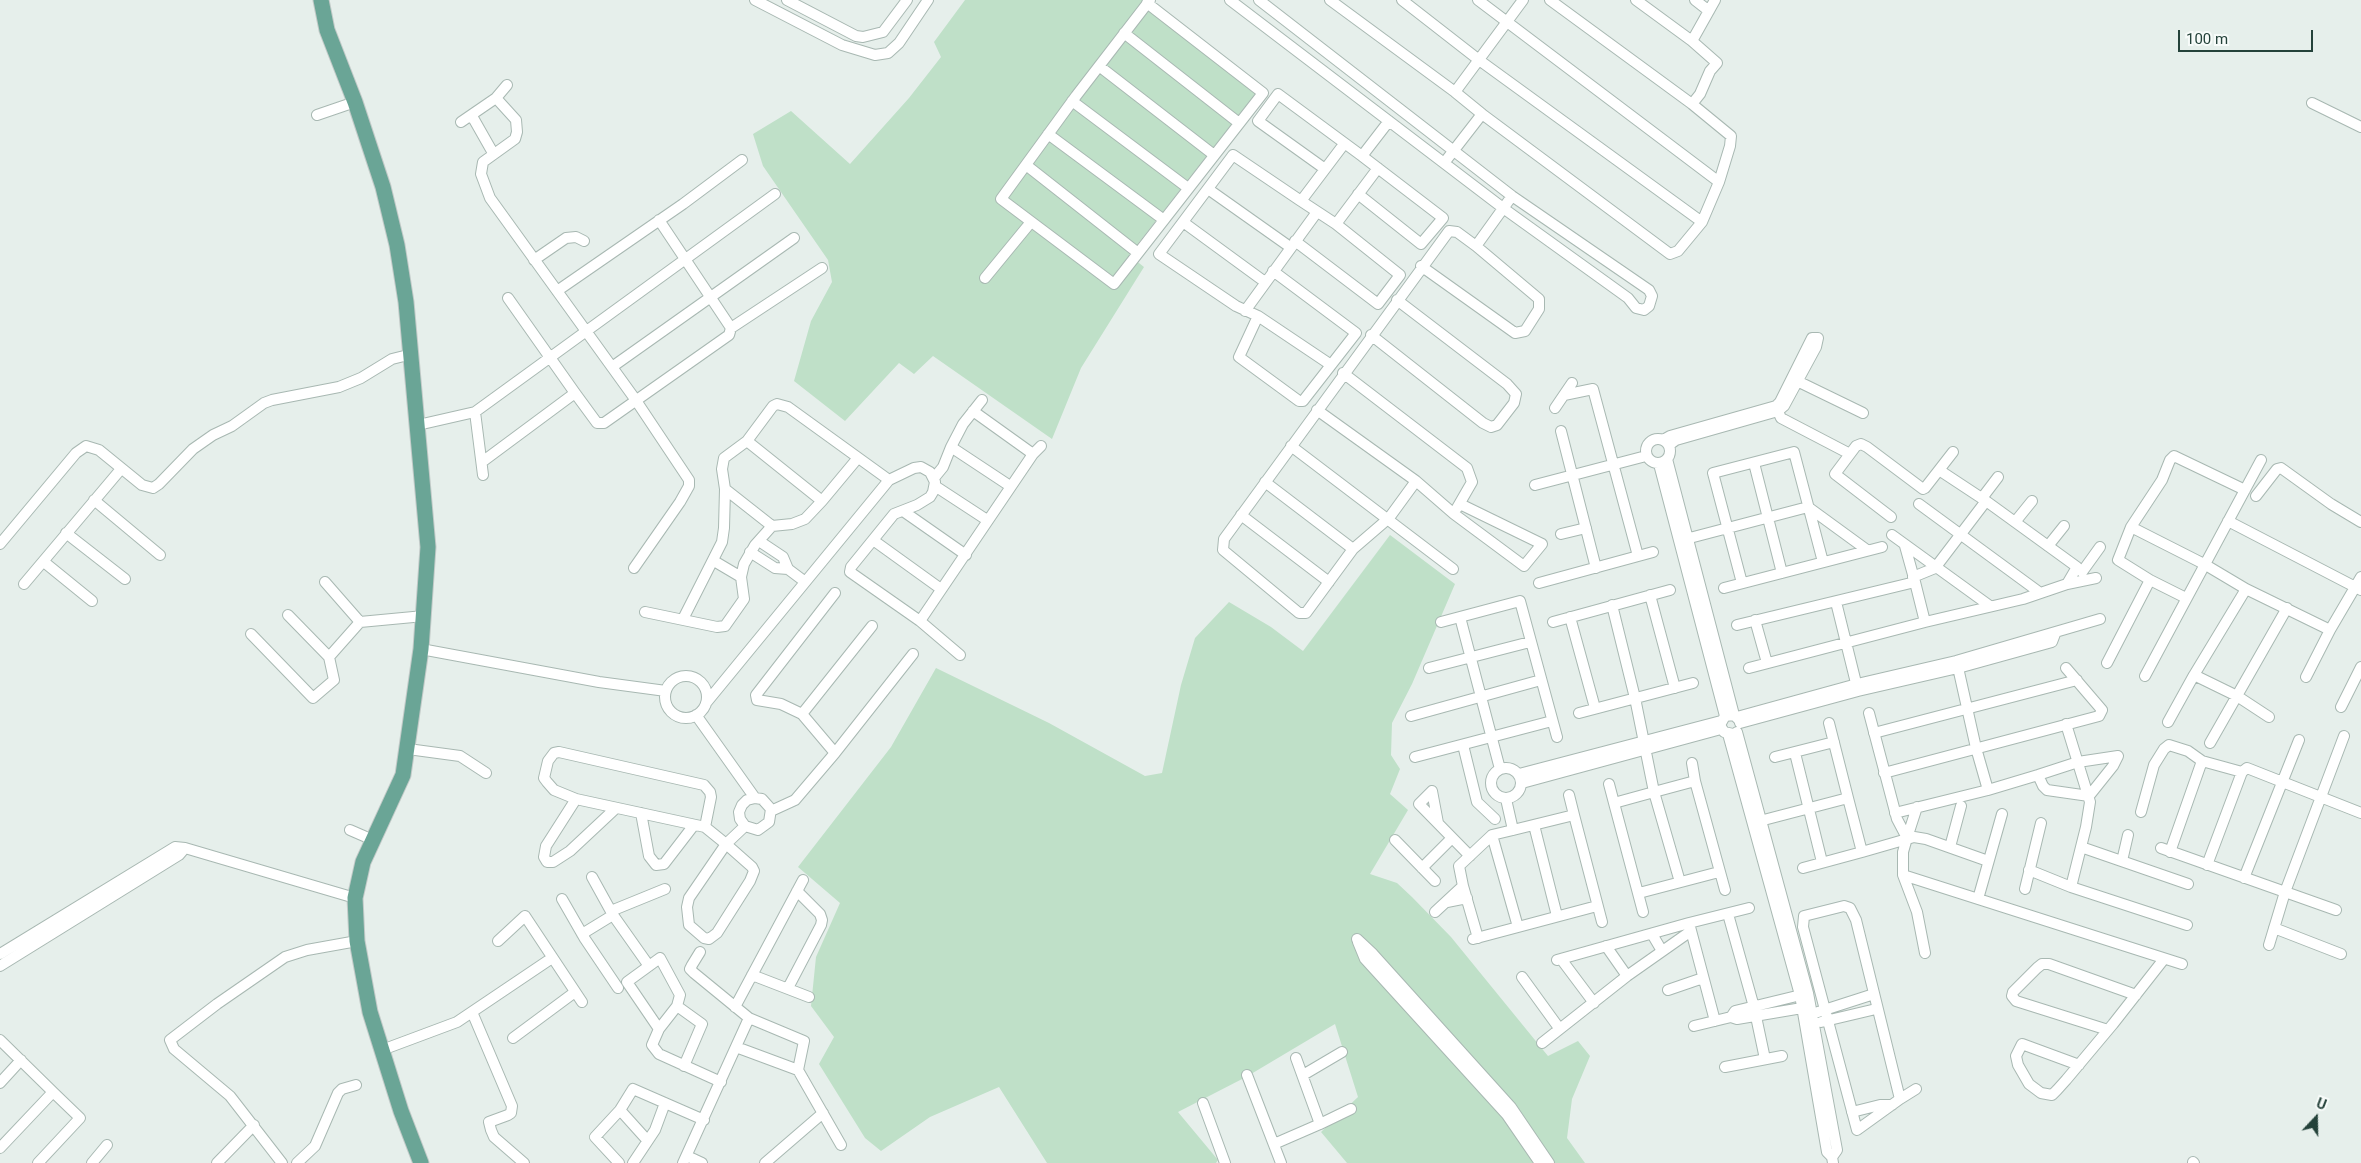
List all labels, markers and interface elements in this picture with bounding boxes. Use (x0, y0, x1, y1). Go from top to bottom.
scale bar (2181, 20, 2316, 52)
text: 100 m (2186, 30, 2228, 48)
north arrow (2291, 1093, 2341, 1143)
text: U (2314, 1095, 2329, 1113)

